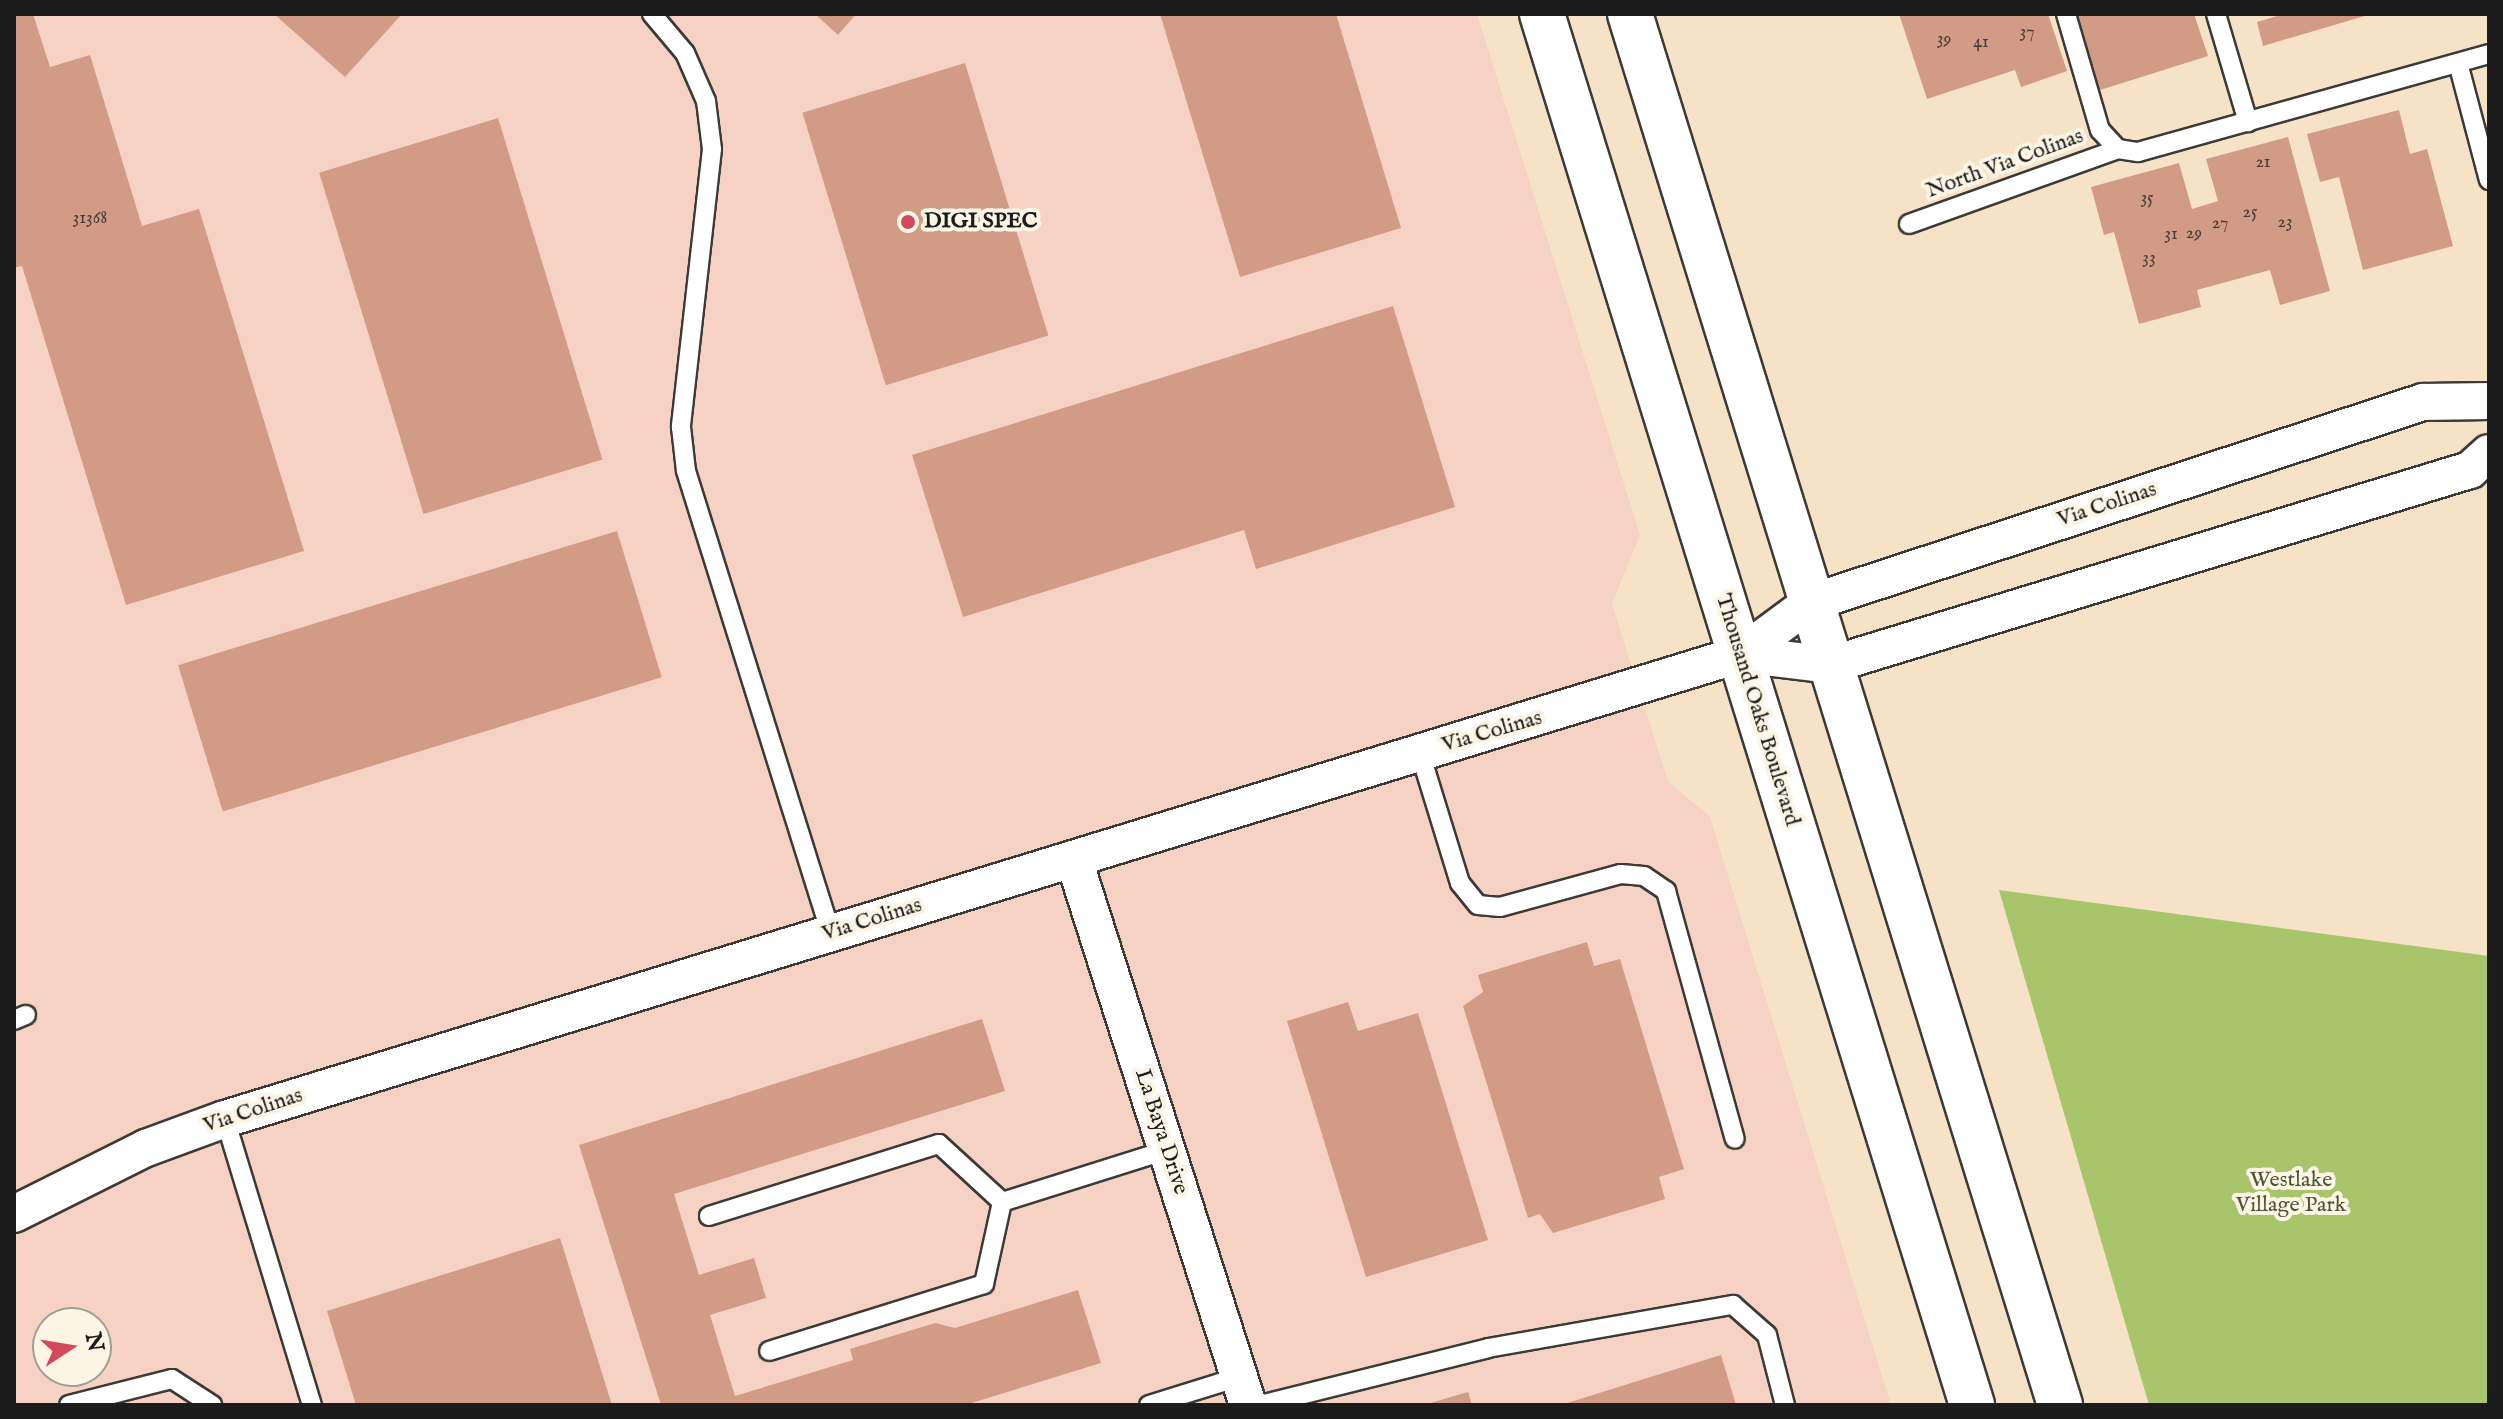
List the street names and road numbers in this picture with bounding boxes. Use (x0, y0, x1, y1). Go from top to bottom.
street label: North Via Colinas (1923, 123, 2087, 205)
street label: Via Colinas (2054, 477, 2160, 533)
street label: Thousand Oaks Boulevard (1709, 591, 1805, 829)
street label: Via Colinas (1439, 705, 1545, 759)
street label: Via Colinas (819, 892, 925, 948)
street label: La Baya Drive (1128, 1066, 1194, 1198)
street label: Via Colinas (200, 1083, 306, 1139)

